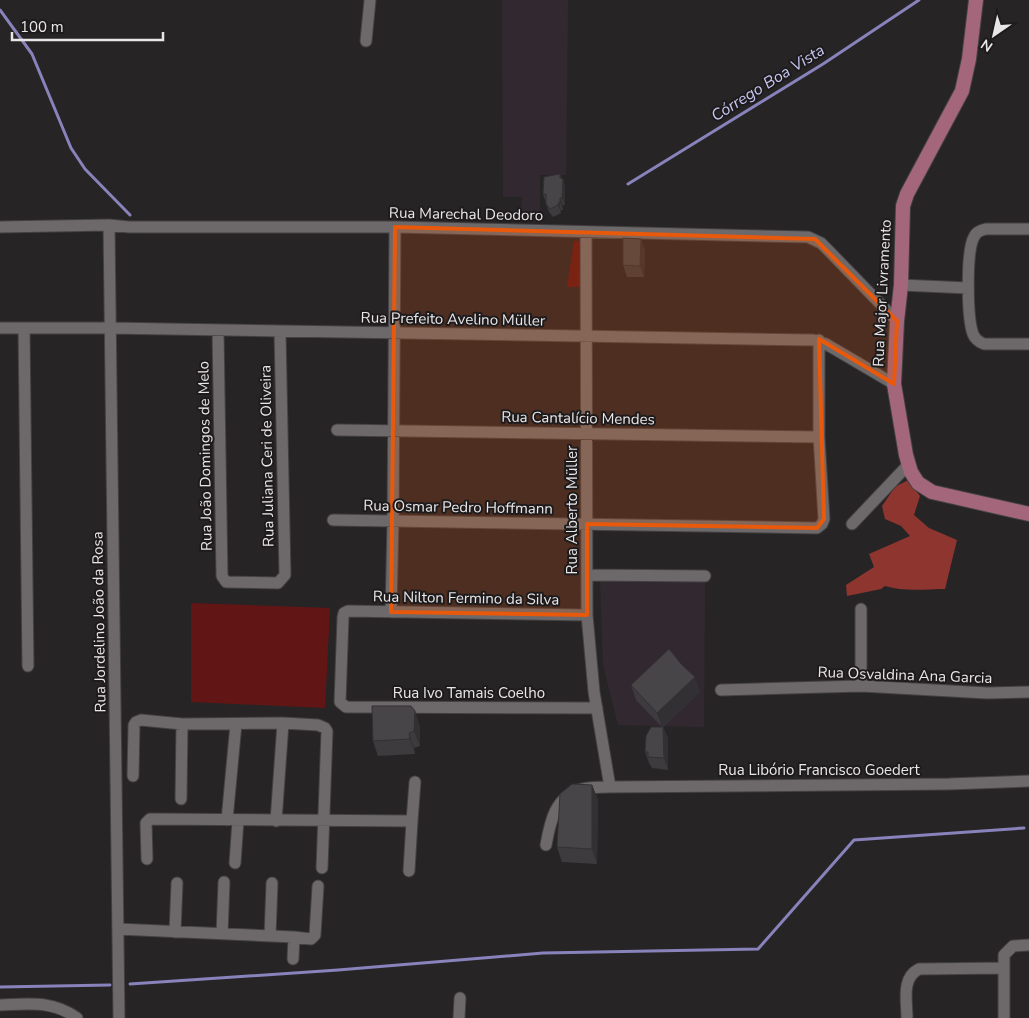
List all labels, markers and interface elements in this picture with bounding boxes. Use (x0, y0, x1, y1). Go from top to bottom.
scale bar (12, 10, 164, 42)
north arrow (969, 10, 1019, 60)
text: 100 m (20, 17, 64, 37)
text: N (977, 35, 997, 56)
water label: Córrego Boa Vista (707, 39, 829, 127)
street label: Rua Marechal Deodoro (389, 203, 543, 225)
street label: Rua Major Livramento (868, 219, 896, 367)
street label: Rua Prefeito Avelino Müller (361, 307, 546, 331)
street label: Rua João Domingos de Melo (193, 361, 217, 551)
street label: Rua Juliana Ceri de Oliveira (255, 365, 279, 547)
street label: Rua Cantalício Mendes (501, 407, 655, 429)
street label: Rua Alberto Müller (562, 445, 582, 574)
street label: Rua Osmar Pedro Hoffmann (363, 495, 553, 519)
street label: Rua Jordelino João da Rosa (87, 531, 111, 713)
street label: Rua Nilton Fermino da Silva (373, 586, 559, 610)
street label: Rua Osvaldina Ana Garcia (817, 662, 993, 688)
street label: Rua Ivo Tamais Coelho (393, 683, 545, 703)
street label: Rua Libório Francisco Goedert (718, 760, 920, 780)

